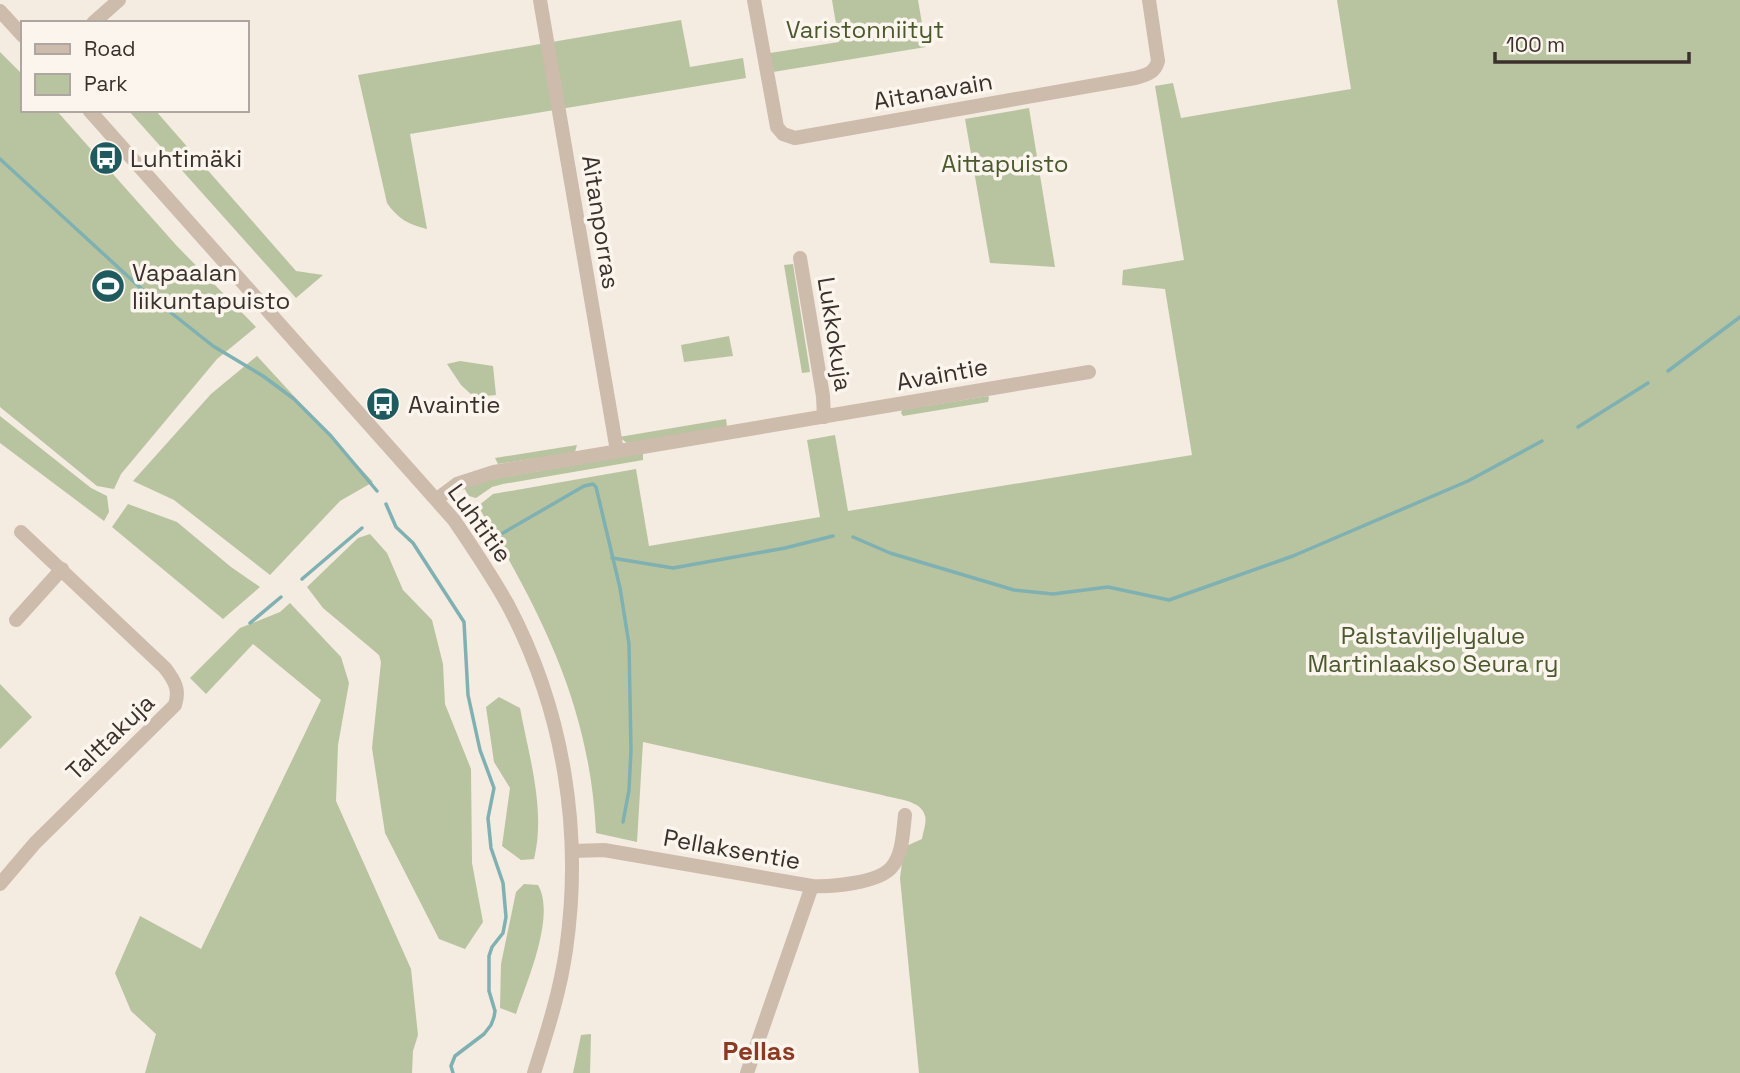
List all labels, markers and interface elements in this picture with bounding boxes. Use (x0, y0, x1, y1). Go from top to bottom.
park label: Varistonniityt (786, 14, 944, 45)
legend (21, 21, 248, 112)
scale bar (1495, 21, 1689, 65)
text: 100 m (1506, 31, 1565, 58)
text: Road (84, 35, 136, 62)
street label: Aitanavain (871, 65, 995, 117)
text: Park (84, 70, 128, 97)
bus stop icon: Luhtimäki (87, 139, 125, 177)
place label: Luhtimäki (130, 143, 242, 174)
park label: Aittapuisto (941, 148, 1069, 179)
street label: Aitanporras (575, 153, 627, 291)
place label: Vapaalan liikuntapuisto (132, 257, 290, 316)
sports icon: Vapaalan liikuntapuisto (89, 267, 127, 305)
street label: Lukkokuja (811, 275, 859, 393)
street label: Avaintie (894, 351, 990, 397)
bus stop icon: Avaintie (364, 385, 402, 423)
place label: Avaintie (408, 389, 500, 420)
street label: Luhtitie (441, 477, 519, 569)
park label: Palstaviljelyalue Martinlaakso Seura ry (1308, 620, 1558, 679)
street label: Talttakuja (59, 687, 161, 787)
street label: Pellaksentie (661, 822, 803, 876)
district label: Pellas (723, 1034, 795, 1068)

